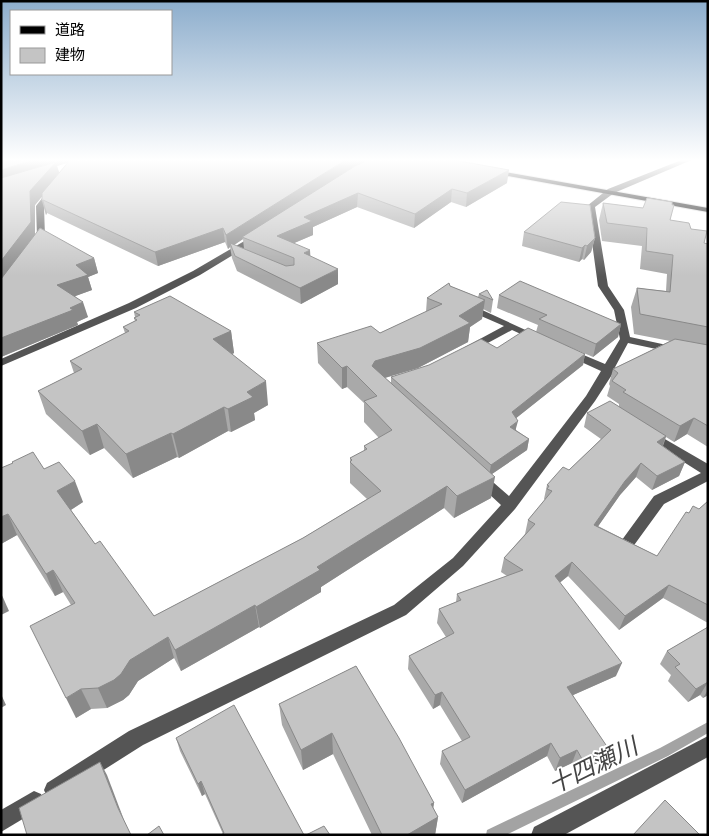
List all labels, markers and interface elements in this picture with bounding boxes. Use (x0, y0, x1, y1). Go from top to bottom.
legend (10, 10, 172, 75)
text: 道路 (55, 21, 85, 39)
text: 建物 (55, 46, 85, 64)
water label: 十四瀬川 (543, 730, 645, 801)

